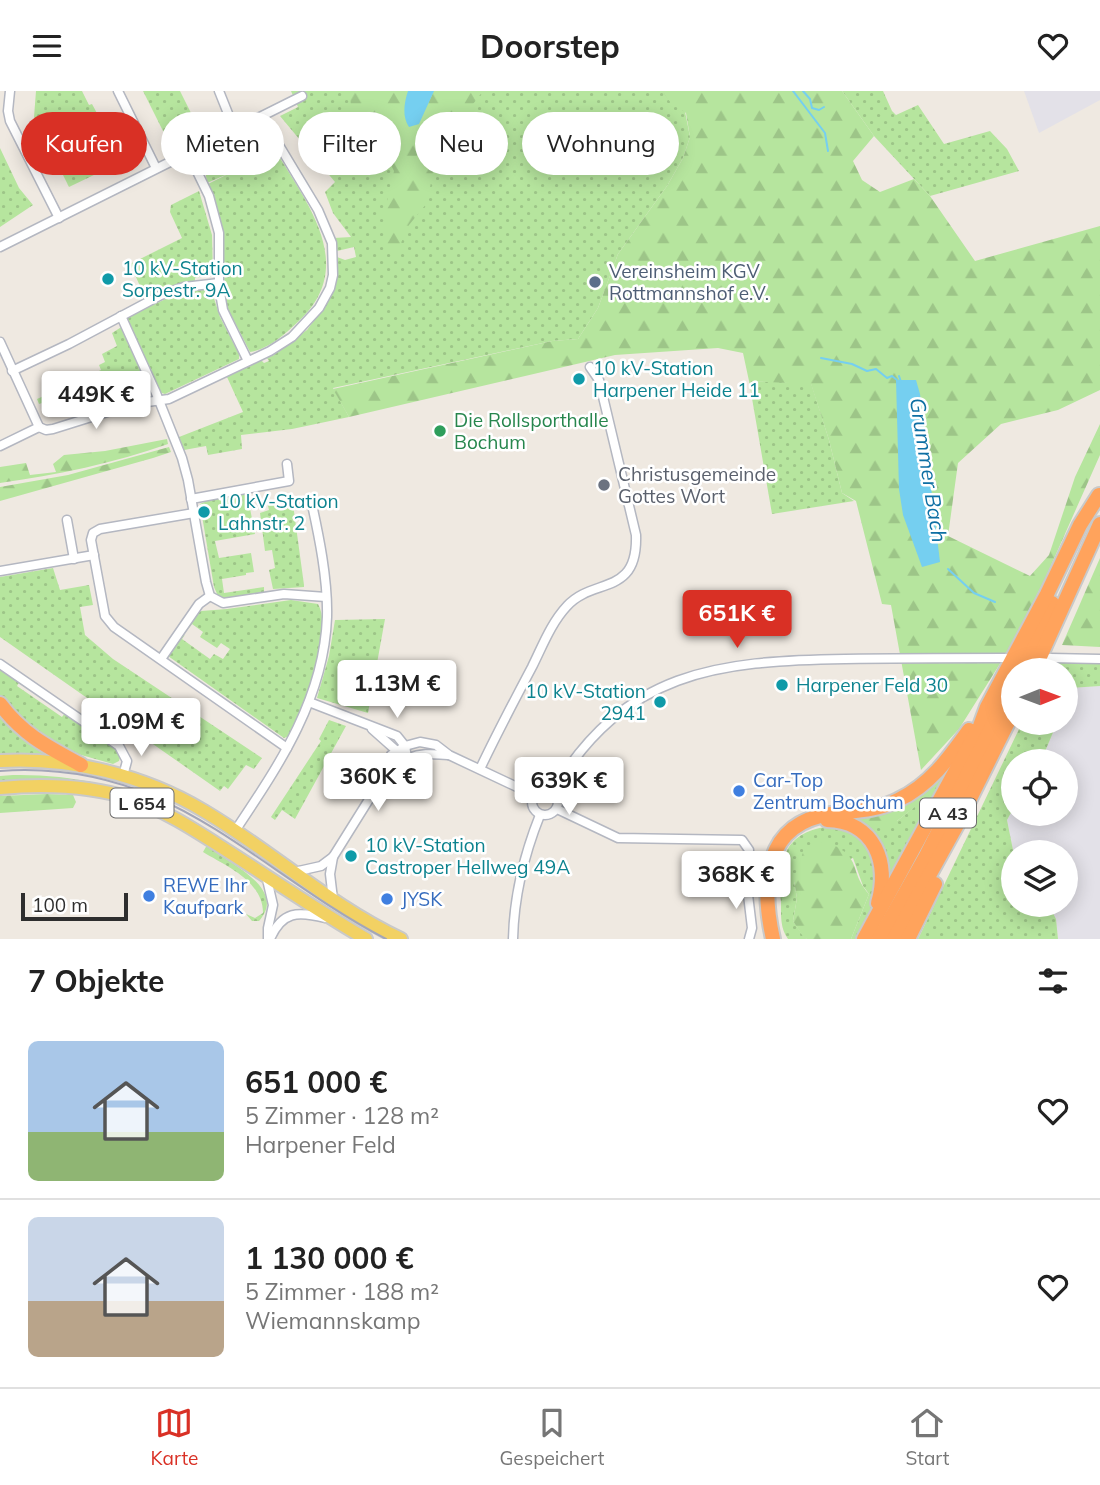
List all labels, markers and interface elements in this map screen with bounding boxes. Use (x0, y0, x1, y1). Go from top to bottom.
text: Doorstep (480, 26, 620, 66)
icon: menu (28, 27, 66, 65)
icon: heart (1034, 27, 1072, 65)
chip: Kaufen (21, 112, 147, 175)
chip: Mieten (161, 112, 284, 175)
chip: Filter (298, 112, 401, 175)
chip: Neu (415, 112, 508, 175)
chip: Wohnung (522, 112, 679, 175)
place label: 10 kV-Station Sorpestr. 9A (122, 256, 243, 302)
place label: Vereinsheim KGV Rottmannshof e.V. (609, 259, 769, 305)
marker: 10 kV-Station Sorpestr. 9A (100, 271, 116, 287)
marker: Vereinsheim KGV Rottmannshof e.V. (587, 274, 603, 290)
place label: 10 kV-Station Harpener Heide 11 (593, 356, 760, 402)
pin: 449K € (39, 371, 153, 431)
marker: 10 kV-Station Harpener Heide 11 (571, 371, 587, 387)
text: 449K € (58, 379, 134, 408)
water label: Grummer Bach (905, 396, 953, 544)
place label: Die Rollsporthalle Bochum (454, 408, 608, 454)
marker: Die Rollsporthalle Bochum (432, 423, 448, 439)
place label: Christusgemeinde Gottes Wort (618, 462, 776, 508)
marker: Christusgemeinde Gottes Wort (596, 477, 612, 493)
place label: 10 kV-Station Lahnstr. 2 (218, 489, 339, 535)
marker: 10 kV-Station Lahnstr. 2 (196, 504, 212, 520)
pin: 651K € (680, 591, 794, 650)
text: 651K € (699, 598, 775, 627)
north arrow (1001, 658, 1078, 735)
map controls (1001, 658, 1078, 917)
pin: 1.13M € (332, 661, 462, 720)
text: 1.13M € (353, 668, 441, 697)
place label: Harpener Feld 30 (796, 673, 948, 697)
marker: Harpener Feld 30 (774, 677, 790, 693)
place label: 10 kV-Station 2941 (525, 679, 646, 725)
marker: 10 kV-Station 2941 (652, 694, 668, 710)
pin: 1.09M € (76, 699, 206, 758)
text: 1.09M € (97, 706, 185, 735)
button: locate (1001, 749, 1078, 826)
pin: 360K € (321, 753, 435, 813)
pin: 639K € (512, 757, 626, 817)
text: 360K € (340, 761, 416, 790)
text: 639K € (531, 765, 607, 794)
place label: Car-Top Zentrum Bochum (753, 768, 904, 814)
marker: Car-Top Zentrum Bochum (731, 783, 747, 799)
road number: L 654 (110, 789, 174, 817)
road number: A 43 (920, 799, 976, 827)
place label: 10 kV-Station Castroper Hellweg 49A (365, 833, 570, 879)
button: layers (1001, 840, 1078, 917)
marker: 10 kV-Station Castroper Hellweg 49A (343, 848, 359, 864)
pin: 368K € (679, 851, 793, 911)
text: 368K € (698, 859, 774, 888)
place label: REWE Ihr Kaufpark (163, 873, 248, 919)
place label: JYSK (401, 887, 443, 911)
marker: REWE Ihr Kaufpark (141, 888, 157, 904)
scale bar (21, 890, 128, 922)
marker: JYSK (379, 891, 395, 907)
text: 100 m (32, 893, 88, 917)
text: 7 Objekte (28, 962, 164, 1000)
icon: filters (1034, 962, 1072, 1000)
text: 651 000 € (245, 1063, 387, 1101)
icon: home (84, 1069, 168, 1153)
icon: heart (1034, 1092, 1072, 1130)
text: 5 Zimmer · 128 m² (245, 1101, 439, 1130)
text: Harpener Feld (245, 1130, 396, 1159)
text: 1 130 000 € (245, 1239, 414, 1277)
icon: home (84, 1245, 168, 1329)
icon: heart (1034, 1268, 1072, 1306)
text: 5 Zimmer · 188 m² (245, 1277, 439, 1306)
text: Wiemannskamp (245, 1306, 420, 1335)
tab: Karte (151, 1404, 198, 1470)
tab: Gespeichert (499, 1404, 604, 1470)
tab: Start (905, 1404, 949, 1470)

